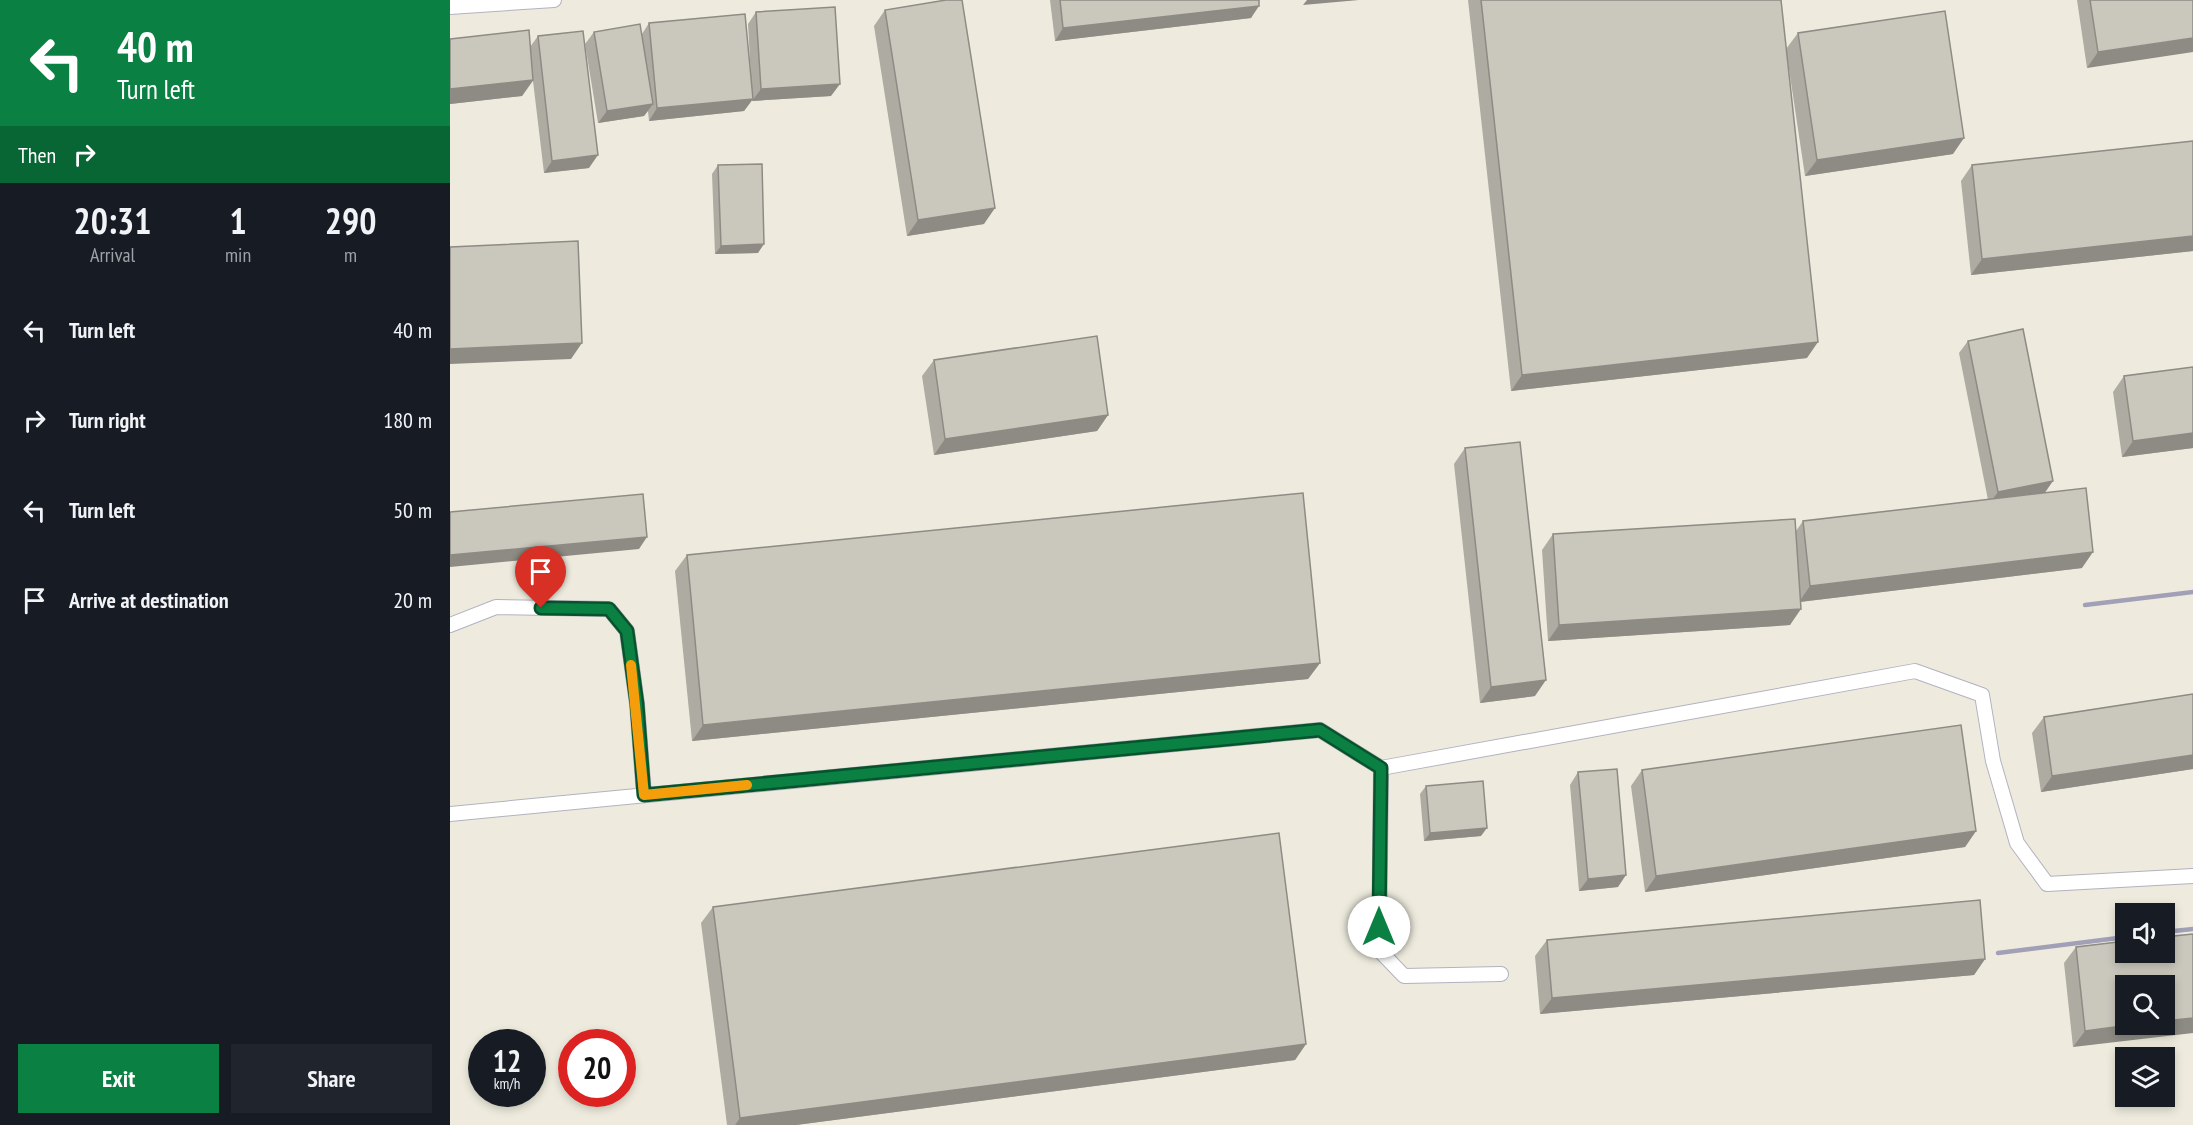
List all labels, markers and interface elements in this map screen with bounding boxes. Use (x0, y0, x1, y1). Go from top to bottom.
text: 40 m (117, 19, 194, 74)
icon: left (18, 24, 96, 102)
text: Turn left (117, 72, 195, 106)
icon: right (68, 138, 101, 171)
text: Then (18, 141, 56, 169)
text: 20:31 (74, 197, 151, 244)
text: 1 (229, 197, 247, 244)
text: 290 (325, 197, 376, 244)
text: Arrival (90, 242, 135, 268)
text: min (225, 242, 251, 268)
text: m (344, 242, 357, 268)
icon: left (18, 314, 51, 347)
text: Turn left (69, 316, 135, 344)
text: 40 m (393, 316, 432, 344)
icon: right (18, 404, 51, 437)
text: Turn right (69, 406, 146, 434)
text: 180 m (383, 406, 432, 434)
icon: left (18, 494, 51, 527)
text: Turn left (69, 496, 135, 524)
text: 50 m (393, 496, 432, 524)
pin (515, 546, 566, 608)
icon: arrive (524, 555, 557, 588)
icon: arrive (18, 584, 51, 617)
text: Arrive at destination (69, 586, 229, 614)
text: 20 m (393, 586, 432, 614)
position arrow (1347, 895, 1411, 959)
map controls (2115, 903, 2175, 1107)
button: sound (2115, 903, 2175, 963)
button: search (2115, 975, 2175, 1035)
speed limit sign: 20 (558, 1029, 636, 1107)
text: 12 (493, 1041, 521, 1080)
button: Exit (18, 1044, 219, 1113)
button: Share (231, 1044, 432, 1113)
button: layers (2115, 1047, 2175, 1107)
text: km/h (494, 1074, 520, 1093)

